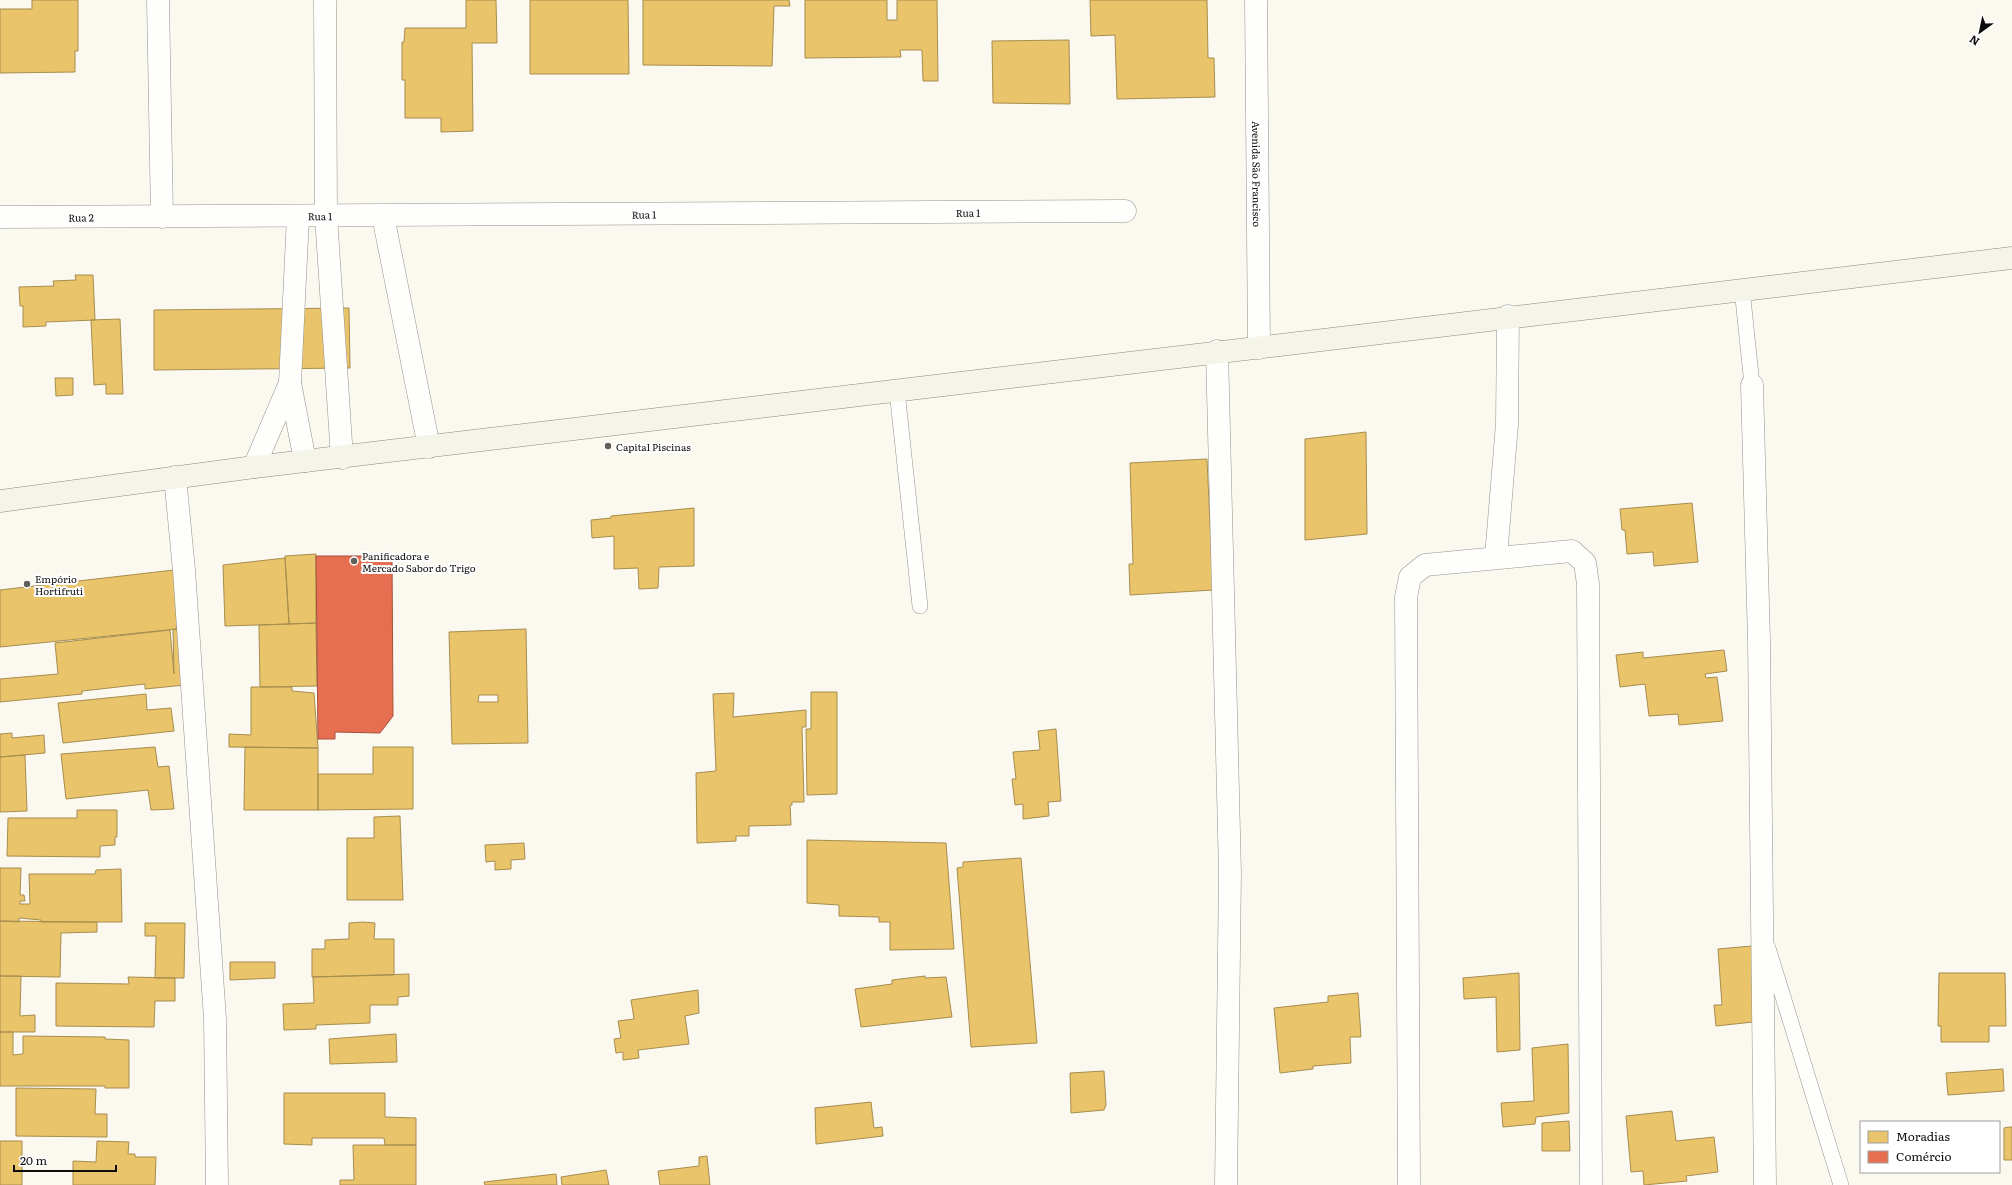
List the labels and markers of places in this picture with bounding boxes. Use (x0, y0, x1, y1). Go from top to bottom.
place label: Capital Piscinas (616, 439, 691, 454)
marker: Capital Piscinas (603, 441, 613, 451)
place label: Panificadora e Mercado Sabor do Trigo (362, 548, 476, 575)
marker: Panificadora e Mercado Sabor do Trigo (349, 556, 359, 566)
place label: Empório Hortifruti (35, 571, 84, 598)
marker: Empório Hortifruti (22, 579, 32, 589)

